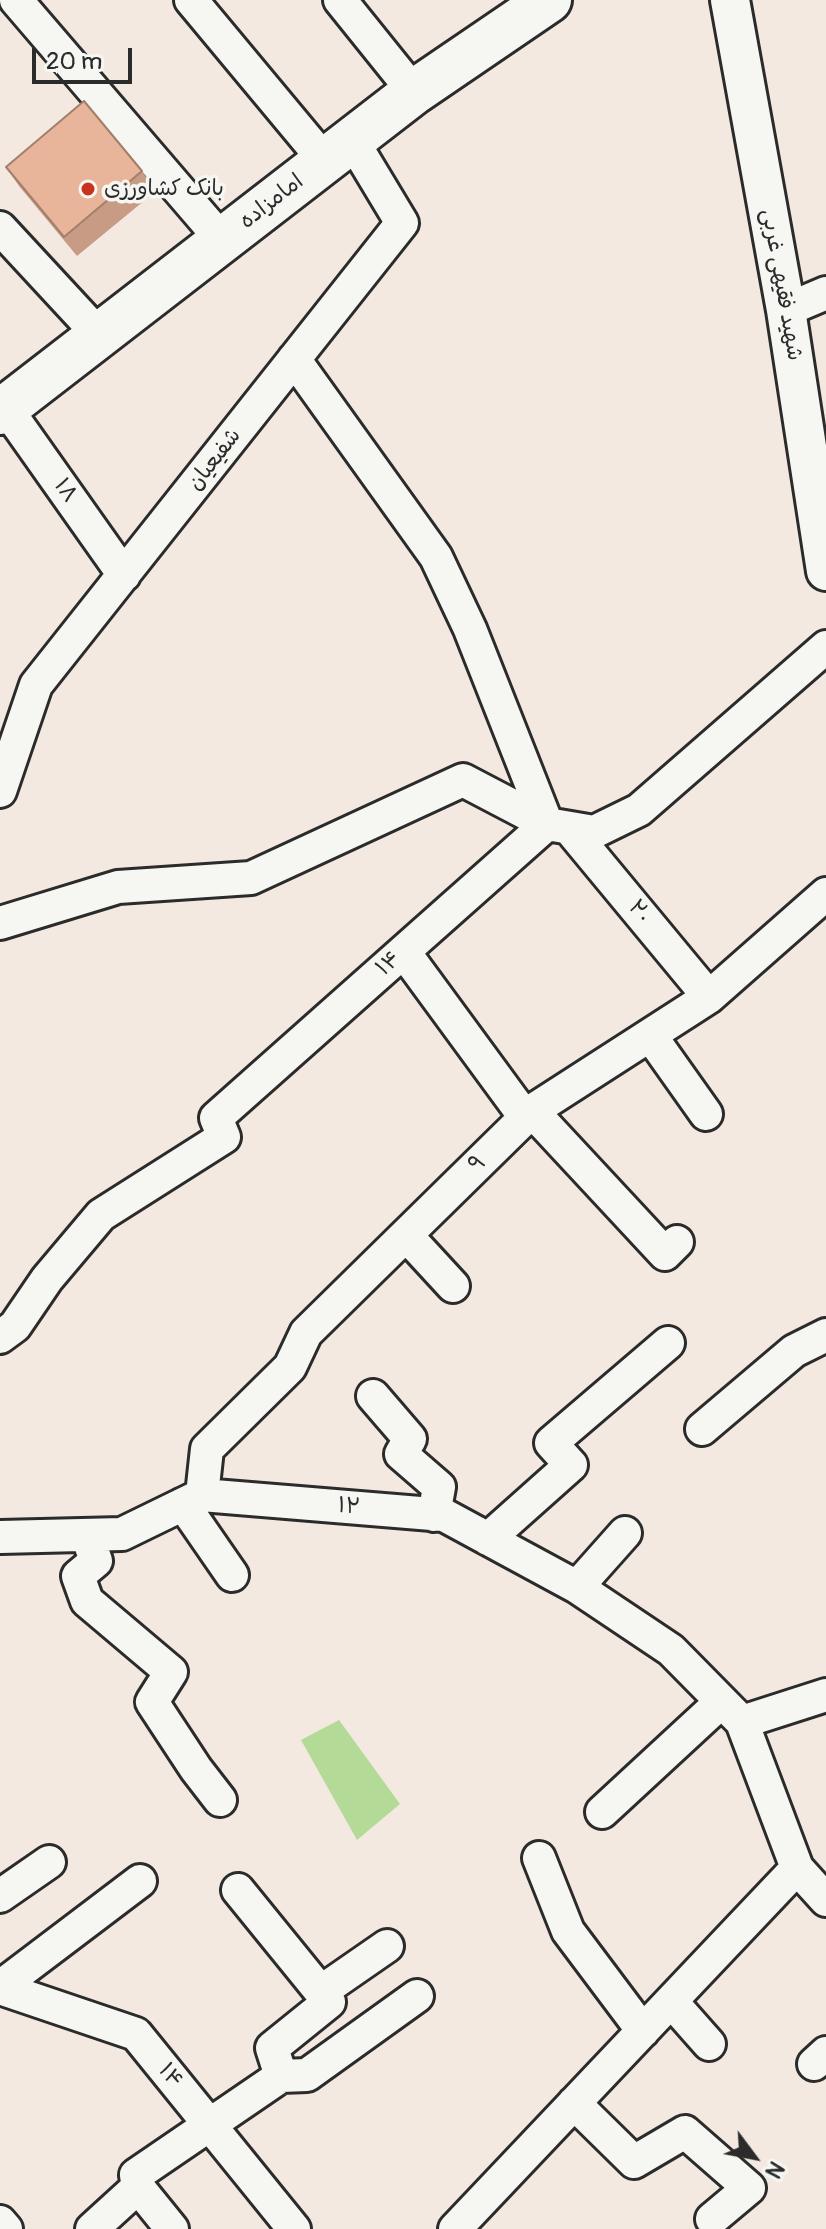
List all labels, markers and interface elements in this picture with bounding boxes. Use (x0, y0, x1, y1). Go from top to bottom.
scale bar (36, 32, 136, 82)
text: 20 m (46, 47, 102, 76)
street label: امامزاده (235, 169, 309, 235)
place label: بانک کشاورزی (104, 176, 224, 202)
marker: بانک کشاورزی (79, 180, 97, 198)
street label: شهید فقیهی غربی (755, 207, 807, 363)
street label: شفیعیان (183, 424, 247, 496)
street label: ۱۸ (47, 474, 83, 508)
street label: ۲۰ (622, 895, 656, 929)
street label: ۱۴ (371, 946, 407, 982)
street label: ۹ (464, 1150, 492, 1178)
street label: ۱۲ (336, 1493, 362, 1521)
street label: ۱۴ (152, 2058, 188, 2094)
north arrow (714, 2117, 794, 2197)
text: N (759, 2156, 790, 2183)

